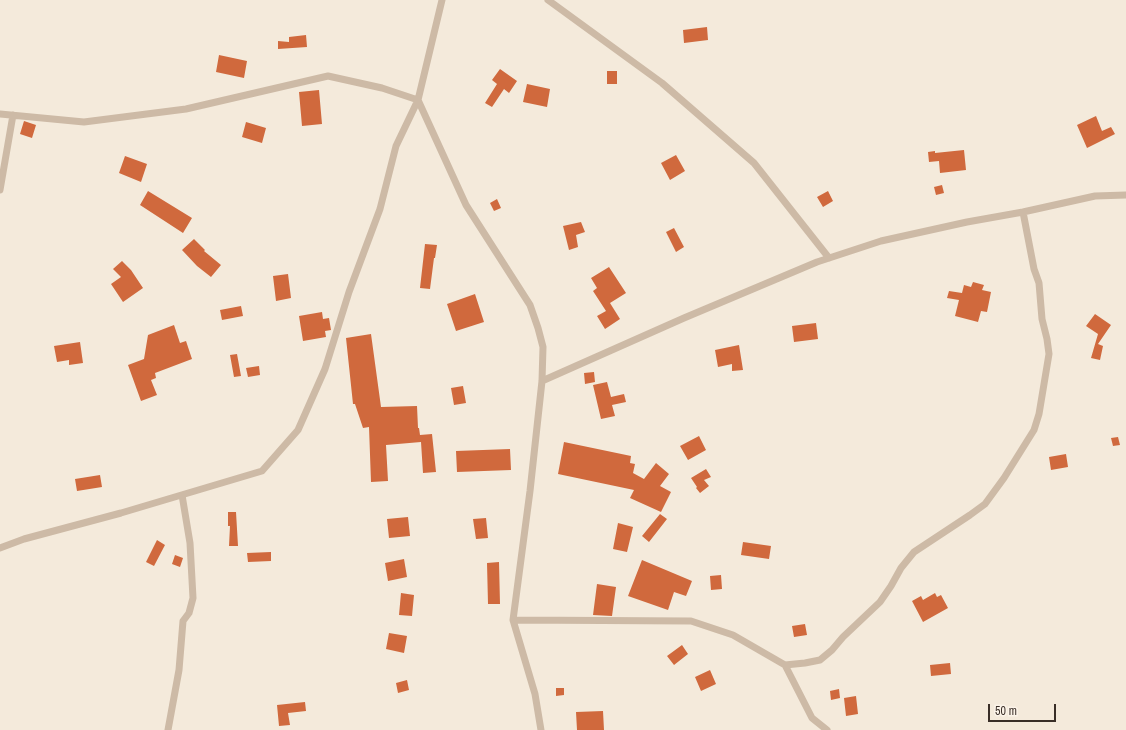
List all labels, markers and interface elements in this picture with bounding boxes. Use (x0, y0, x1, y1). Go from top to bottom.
scale bar (990, 696, 1058, 722)
text: 50 m (995, 703, 1017, 719)

